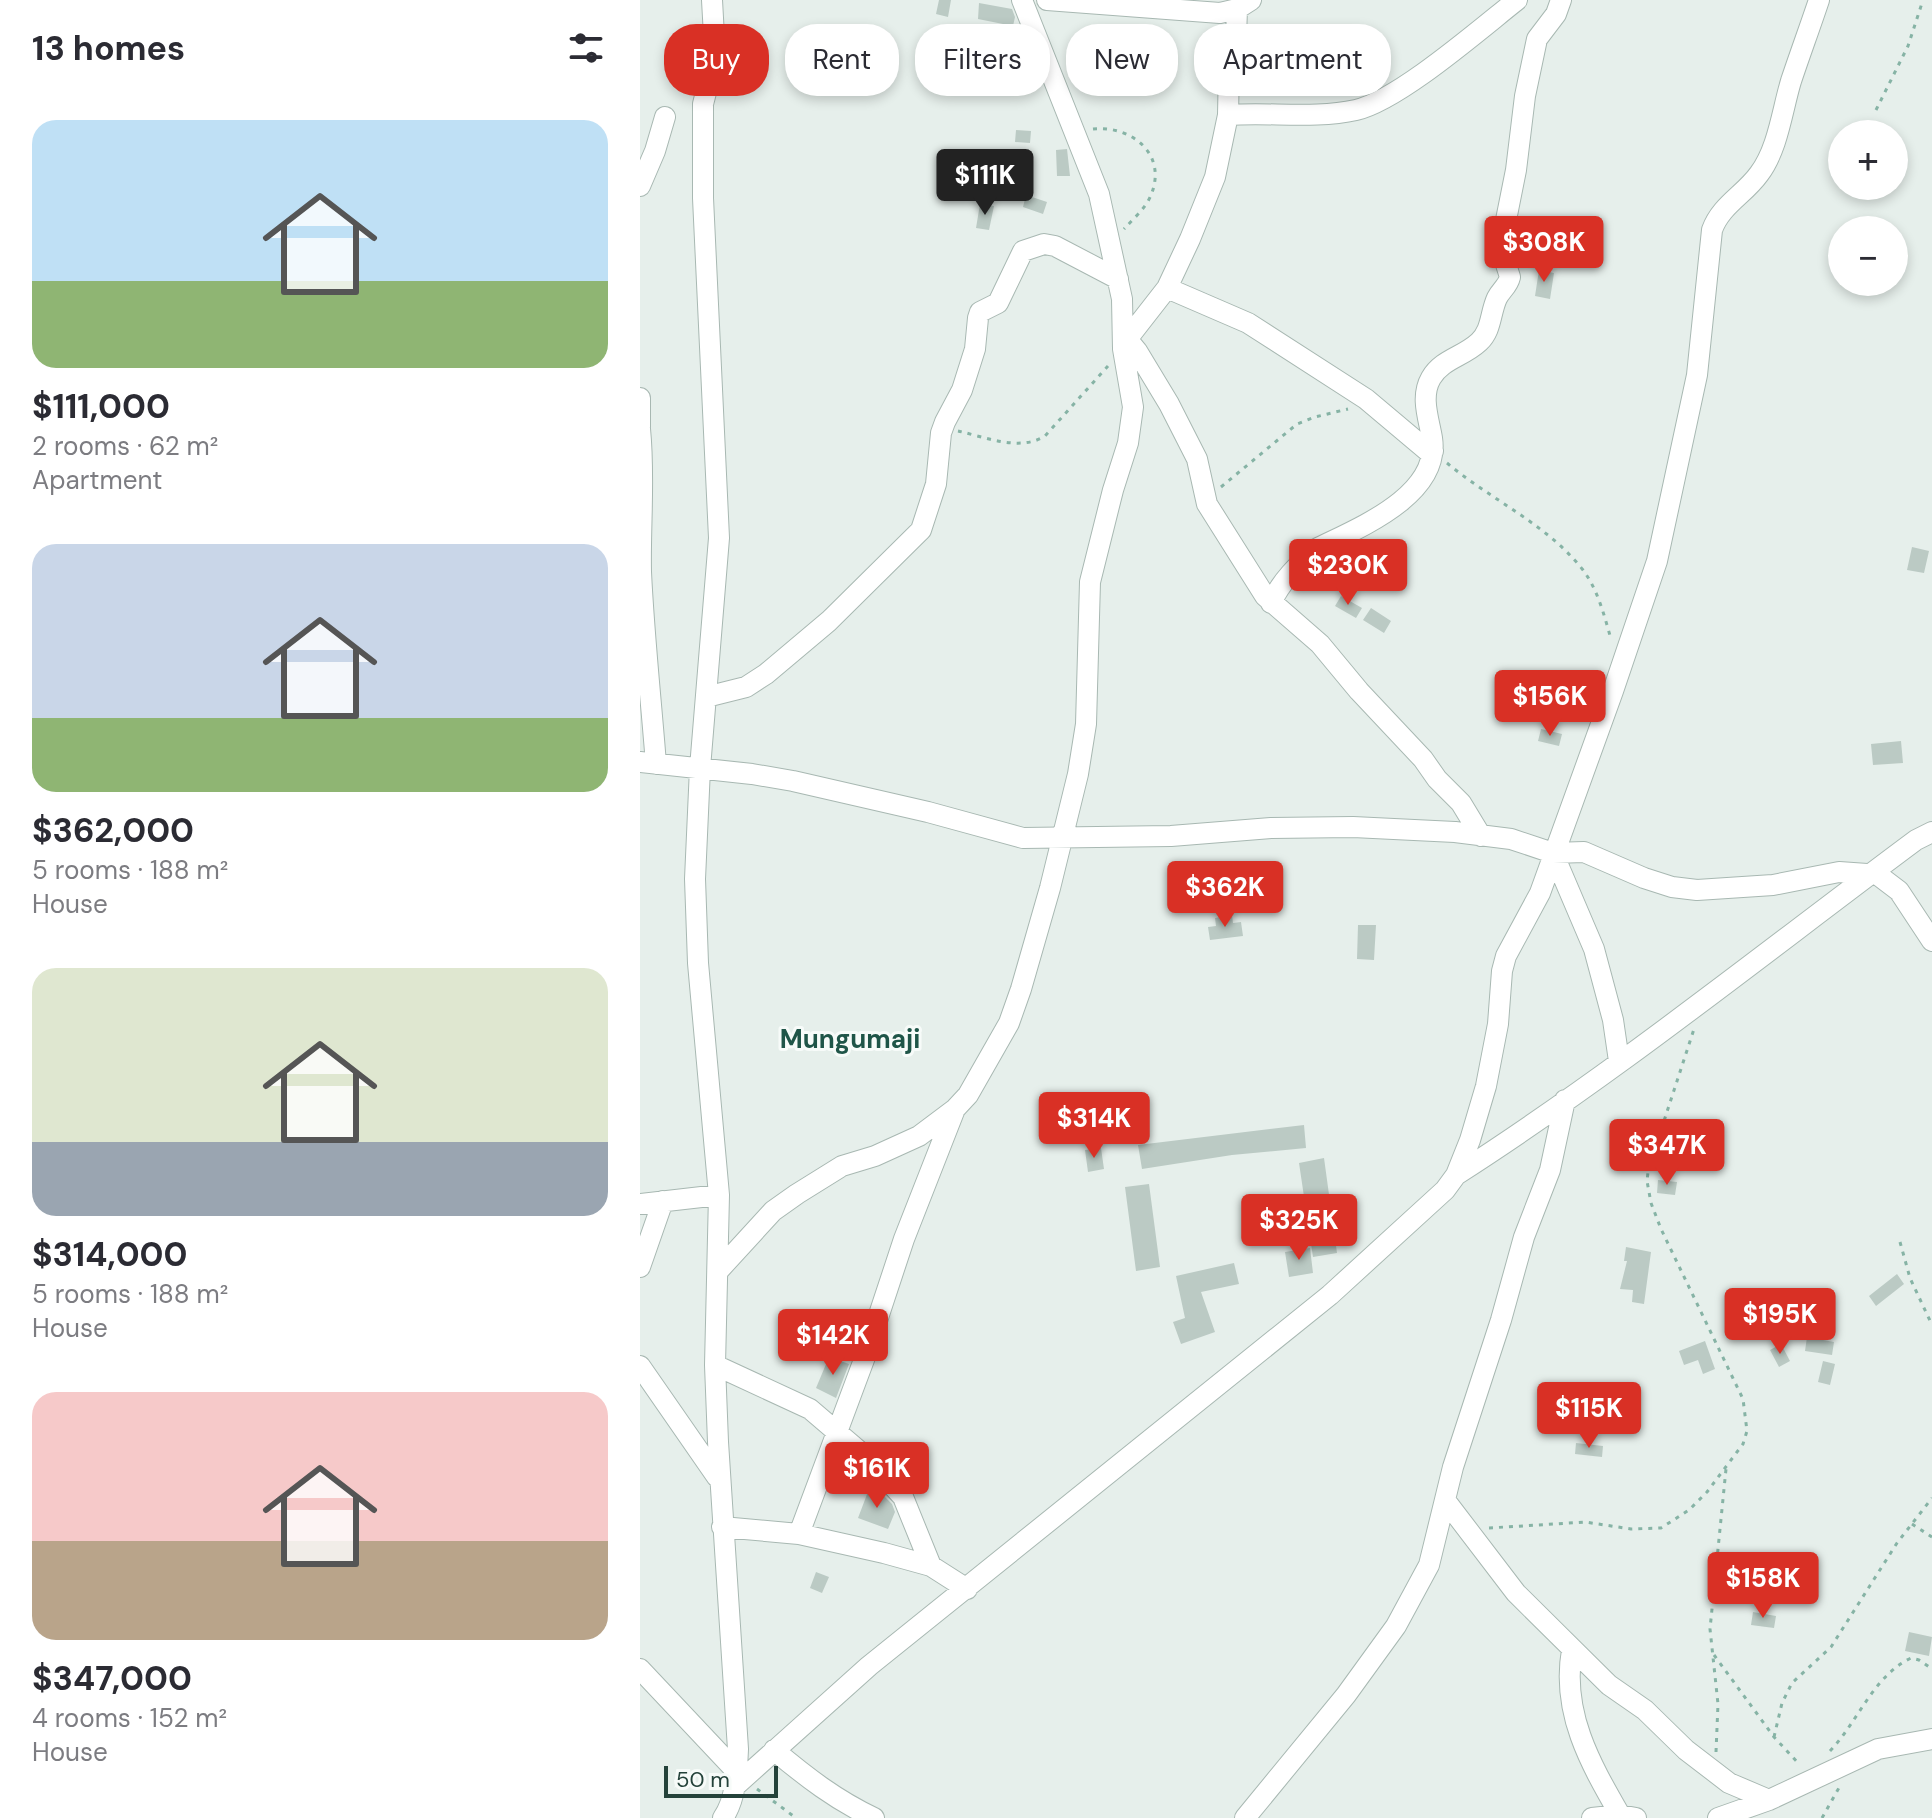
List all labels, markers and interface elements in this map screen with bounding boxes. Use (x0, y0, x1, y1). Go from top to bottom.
chip: Buy (664, 24, 769, 96)
chip: Rent (785, 24, 899, 96)
chip: Filters (915, 24, 1050, 96)
chip: New (1066, 24, 1178, 96)
chip: Apartment (1194, 24, 1391, 96)
text: 13 homes (32, 26, 185, 71)
icon: filters (564, 26, 608, 70)
map controls (1828, 120, 1908, 296)
button: + (1828, 120, 1908, 200)
pin: $111K (929, 149, 1041, 217)
text: $111K (954, 158, 1016, 192)
icon: home (248, 172, 392, 316)
pin: $308K (1488, 216, 1600, 284)
button: − (1828, 216, 1908, 296)
text: $308K (1502, 225, 1586, 259)
text: $111,000 (32, 384, 170, 429)
text: 2 rooms · 62 m² (32, 429, 218, 463)
text: Apartment (32, 463, 163, 497)
pin: $230K (1292, 539, 1404, 607)
text: $230K (1307, 548, 1389, 582)
icon: home (248, 596, 392, 740)
pin: $156K (1494, 670, 1606, 738)
text: $156K (1513, 679, 1587, 713)
text: $362,000 (32, 808, 194, 853)
text: 5 rooms · 188 m² (32, 853, 228, 887)
pin: $362K (1169, 861, 1281, 929)
text: $362K (1185, 870, 1265, 904)
text: House (32, 887, 108, 921)
icon: home (248, 1020, 392, 1164)
district label: Mungumaji (780, 1022, 920, 1056)
pin: $314K (1038, 1092, 1150, 1160)
text: $314K (1057, 1101, 1131, 1135)
pin: $347K (1611, 1119, 1723, 1187)
text: $347K (1627, 1128, 1707, 1162)
pin: $325K (1243, 1194, 1355, 1262)
text: $325K (1259, 1203, 1339, 1237)
text: $314,000 (32, 1232, 187, 1277)
text: 5 rooms · 188 m² (32, 1277, 228, 1311)
pin: $195K (1724, 1288, 1836, 1356)
text: $195K (1743, 1297, 1817, 1331)
pin: $142K (777, 1309, 889, 1377)
text: House (32, 1311, 108, 1345)
text: $142K (796, 1318, 870, 1352)
pin: $115K (1533, 1382, 1645, 1450)
text: $115K (1555, 1391, 1623, 1425)
pin: $161K (821, 1442, 933, 1510)
icon: home (248, 1444, 392, 1588)
text: $161K (843, 1451, 911, 1485)
pin: $158K (1707, 1552, 1819, 1620)
text: $158K (1726, 1561, 1800, 1595)
text: $347,000 (32, 1656, 192, 1701)
text: 4 rooms · 152 m² (32, 1701, 227, 1735)
text: House (32, 1735, 108, 1769)
scale bar (664, 1762, 778, 1798)
text: 50 m (676, 1765, 730, 1794)

